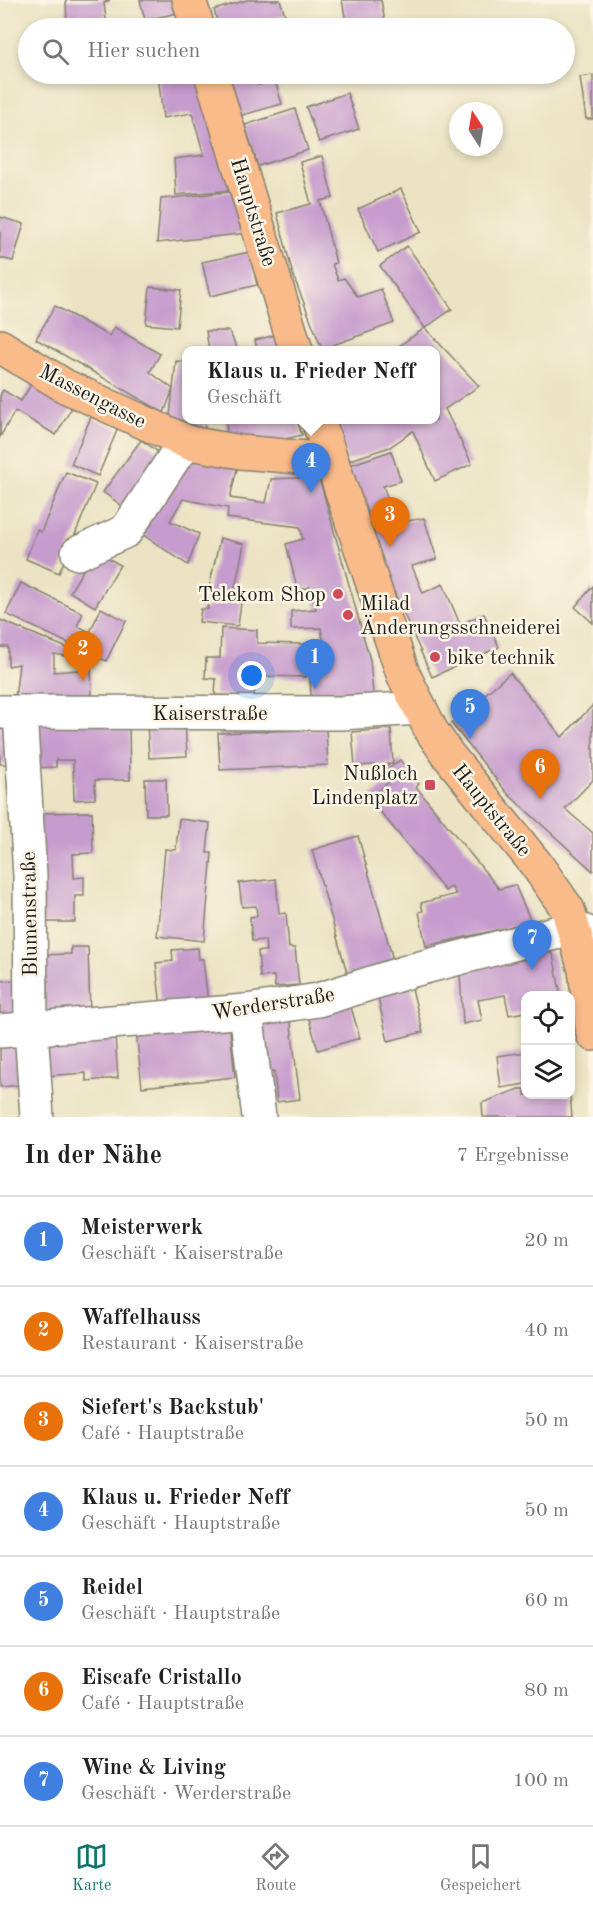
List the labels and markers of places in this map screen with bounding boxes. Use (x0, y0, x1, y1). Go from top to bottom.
pin: 4 (292, 444, 330, 493)
pin: 3 (370, 498, 410, 547)
place label: Telekom Shop (198, 585, 326, 606)
marker: Telekom Shop (331, 587, 345, 601)
place label: Milad Änderungsschneiderei (360, 594, 561, 639)
marker: Milad Änderungsschneiderei (341, 608, 355, 622)
pin: 2 (64, 632, 103, 681)
pin: 1 (296, 640, 334, 689)
place label: bike technik (447, 648, 555, 669)
marker: bike technik (428, 650, 442, 664)
pin: 5 (450, 690, 490, 739)
pin: 6 (520, 750, 560, 799)
place label: Nußloch Lindenplatz (311, 764, 418, 809)
marker: Nußloch Lindenplatz (423, 778, 437, 792)
pin: 7 (512, 920, 552, 970)

